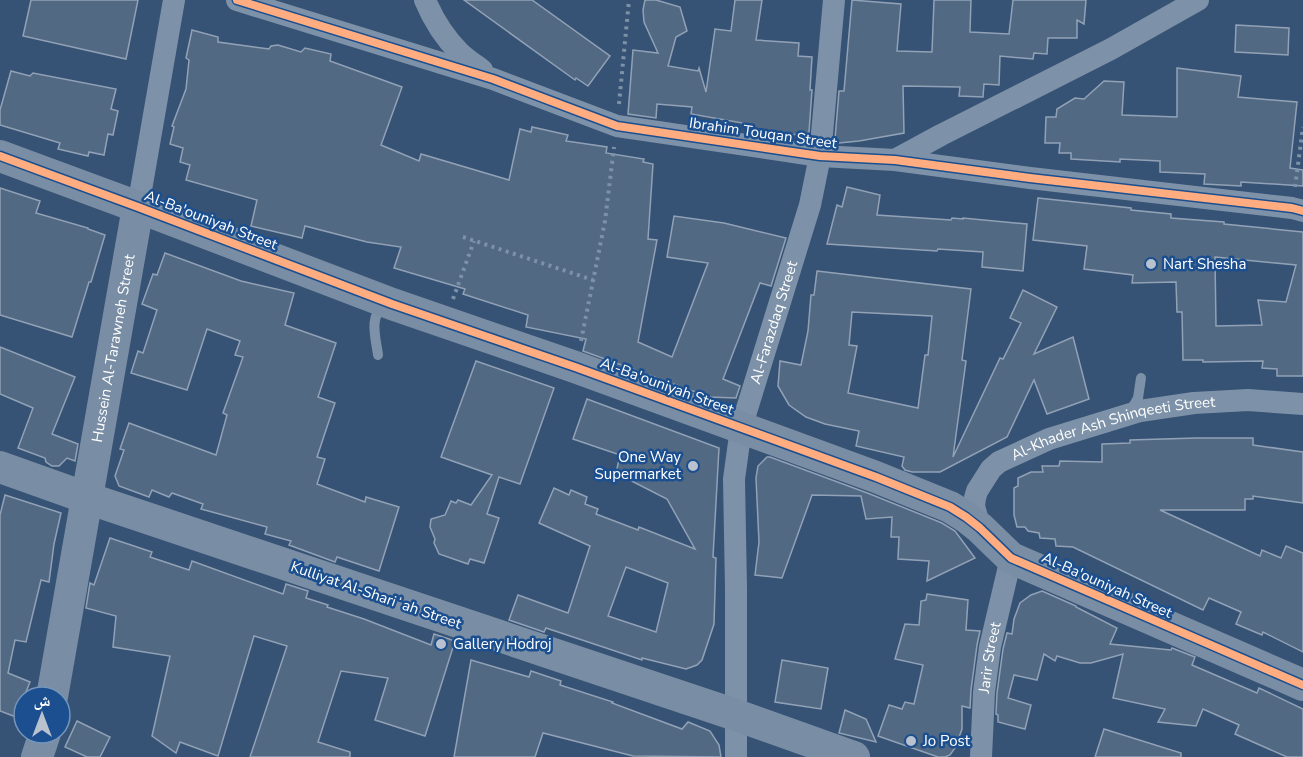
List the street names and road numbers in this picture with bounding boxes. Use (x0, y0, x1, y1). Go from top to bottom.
street label: Ibrahim Touqan Street (688, 113, 839, 153)
street label: Al-Ba'ouniyah Street (142, 185, 281, 255)
street label: Hussein Al-Tarawneh Street (87, 252, 140, 444)
street label: Al-Farazdaq Street (745, 258, 802, 386)
street label: Al-Ba'ouniyah Street (598, 353, 737, 420)
street label: Al-Khader Ash Shinqeeti Street (1008, 392, 1217, 465)
street label: Al-Ba'ouniyah Street (1039, 547, 1176, 623)
street label: Kulliyat Al-Shariʻah Street (288, 556, 465, 634)
street label: Jarir Street (974, 619, 1006, 695)

